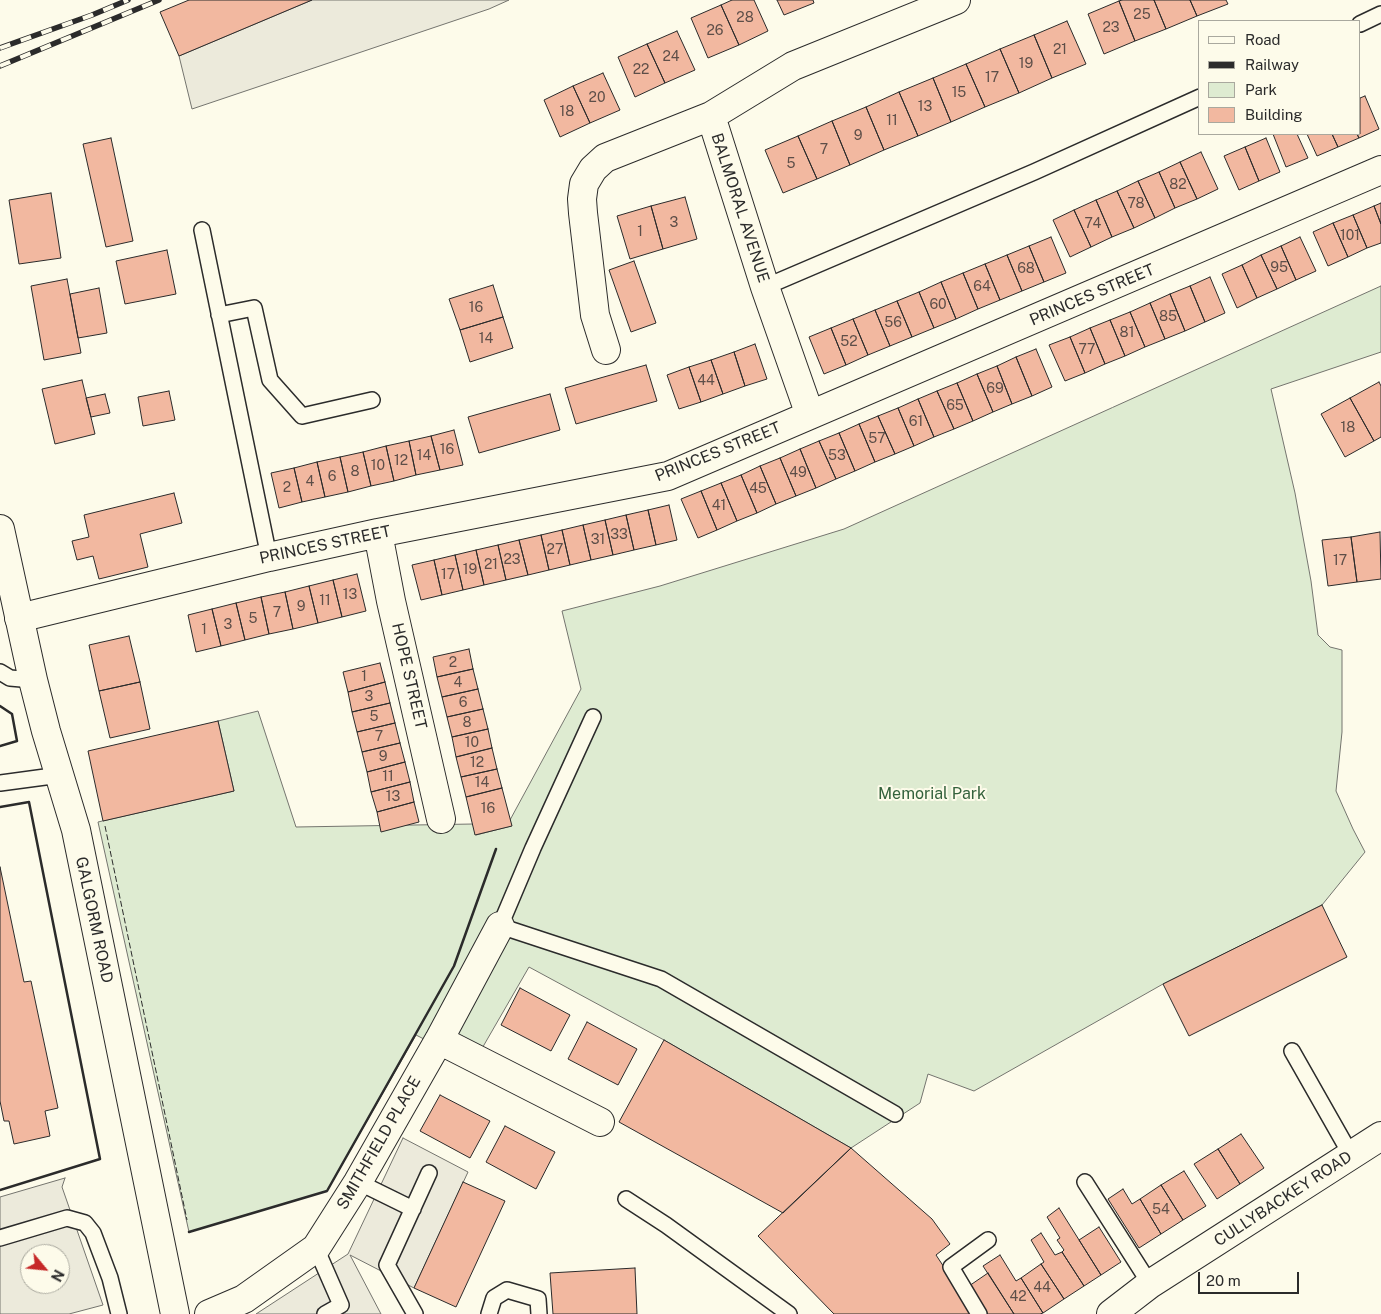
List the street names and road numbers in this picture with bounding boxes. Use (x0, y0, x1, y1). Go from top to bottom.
street label: BALMORAL AVENUE (707, 131, 773, 285)
street label: PRINCES STREET (1027, 260, 1157, 330)
street label: PRINCES STREET (652, 418, 784, 486)
street label: PRINCES STREET (258, 522, 392, 568)
street label: HOPE STREET (387, 621, 431, 731)
street label: GALGORM ROAD (71, 855, 117, 985)
street label: SMITHFIELD PLACE (333, 1073, 425, 1213)
street label: CULLYBACKEY ROAD (1210, 1147, 1356, 1251)

